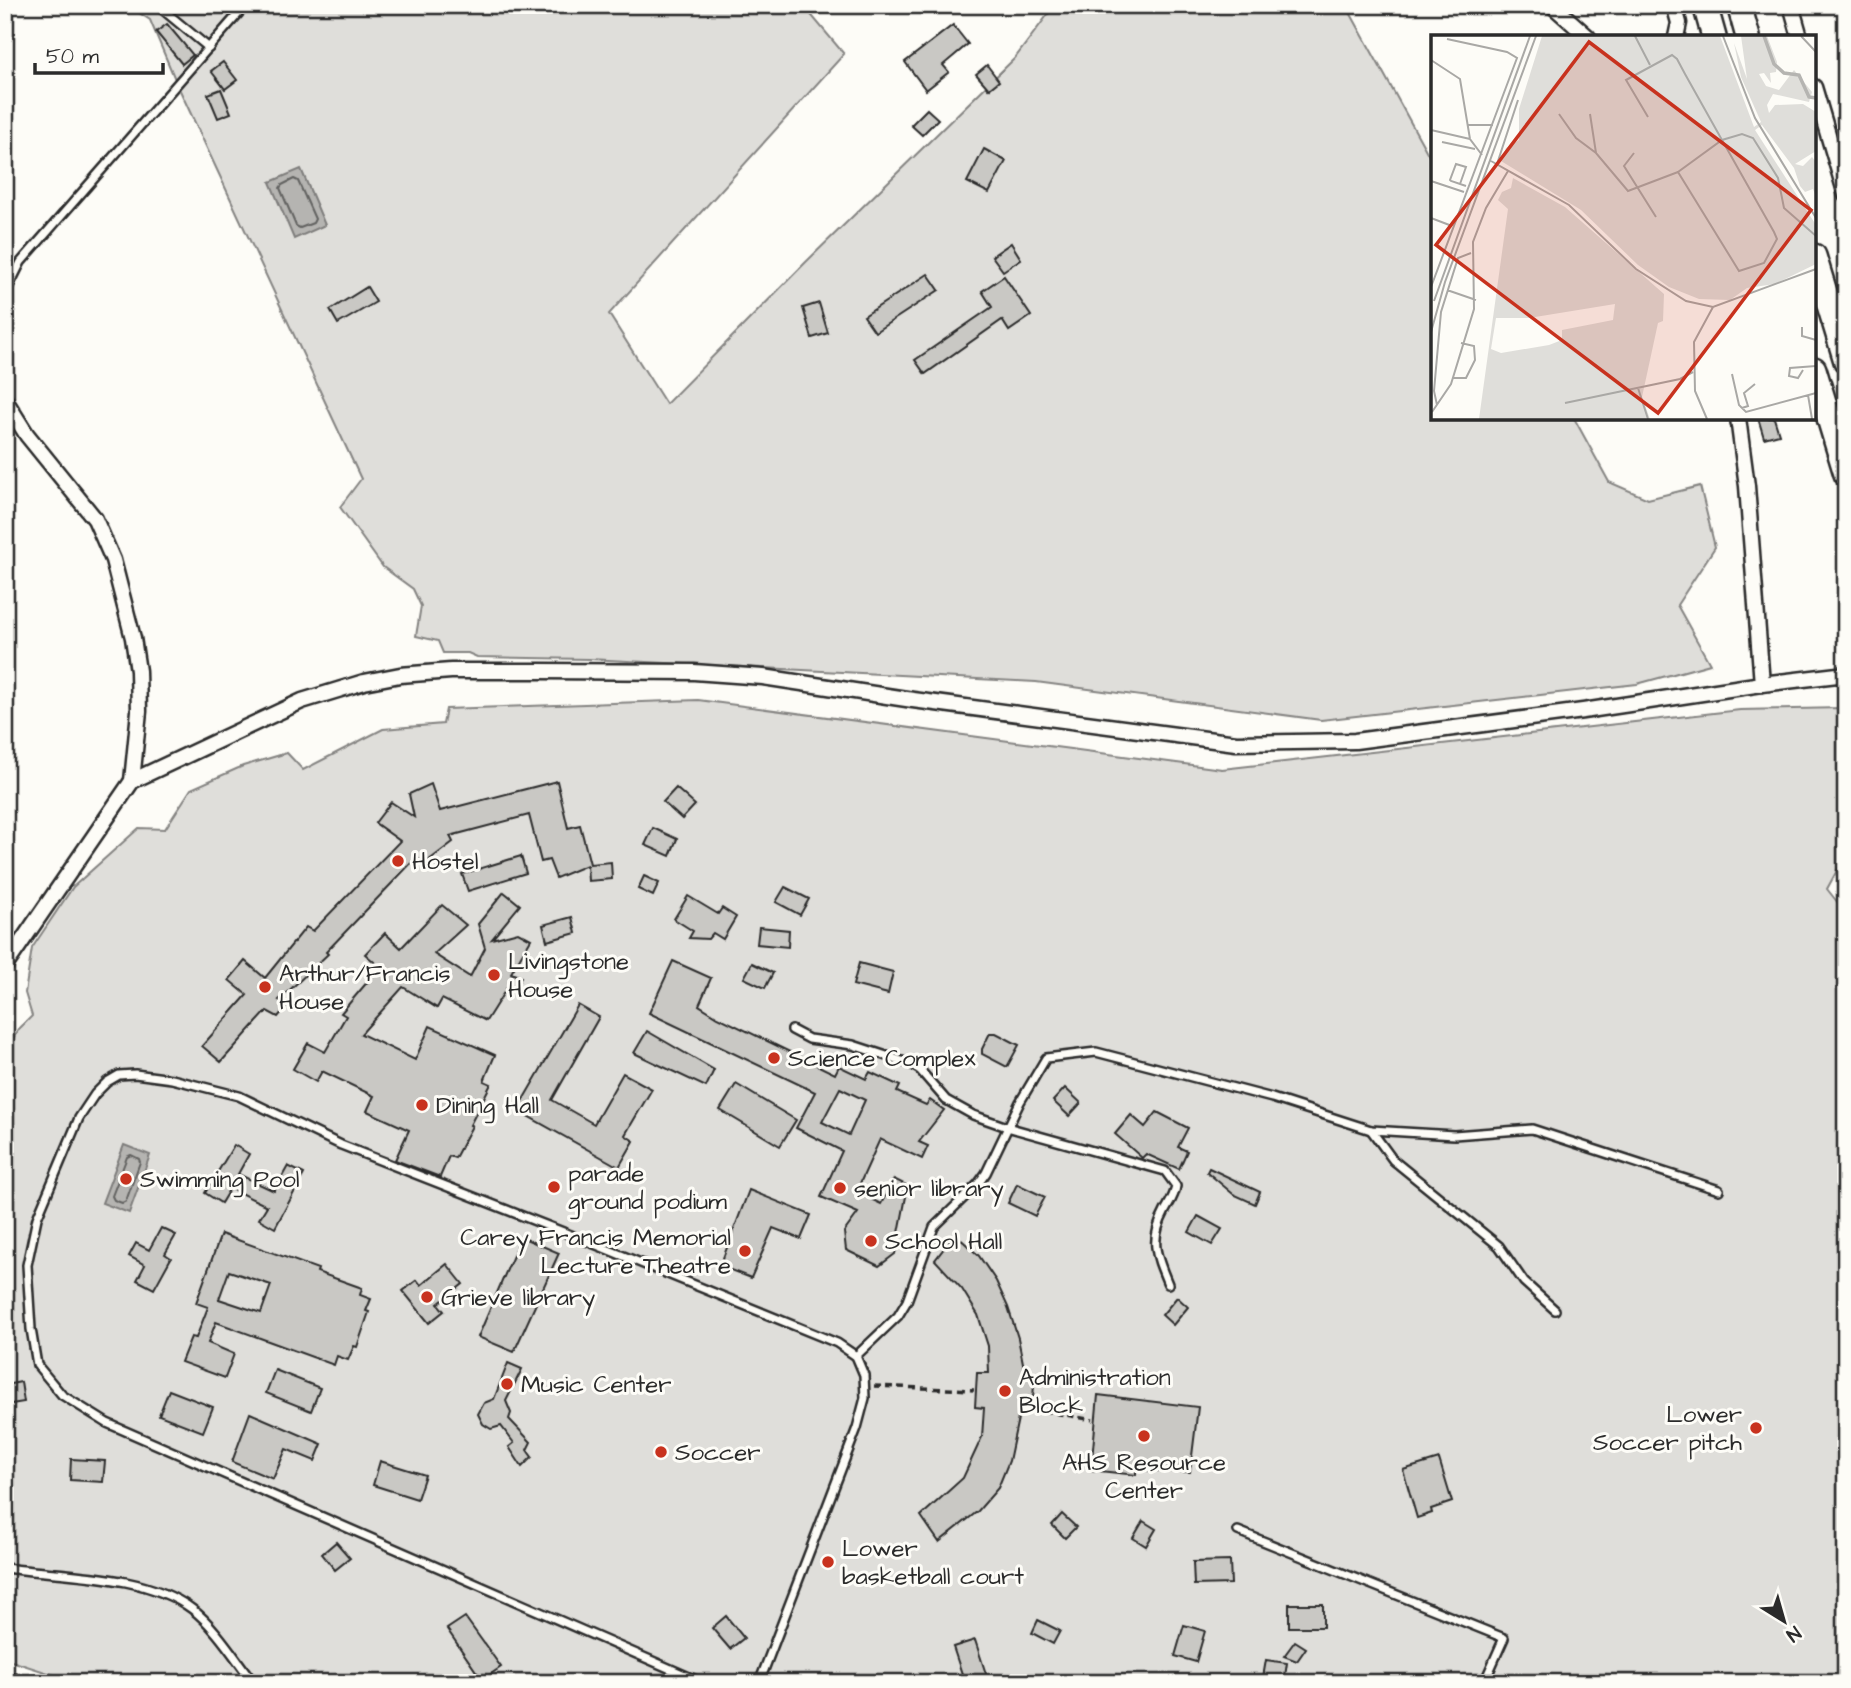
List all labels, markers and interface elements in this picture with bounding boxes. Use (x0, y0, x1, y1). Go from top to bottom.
scale bar (35, 32, 163, 76)
inset map (1431, 35, 1816, 420)
text: 50 m (46, 42, 100, 71)
place label: Hostel (412, 845, 479, 879)
marker: Hostel (390, 853, 406, 869)
place label: Livingstone House (508, 945, 629, 1007)
place label: Arthur/Francis House (279, 957, 451, 1019)
marker: Livingstone House (486, 967, 502, 983)
marker: Arthur/Francis House (257, 979, 273, 995)
place label: Science Complex (788, 1042, 976, 1076)
marker: Science Complex (766, 1050, 782, 1066)
place label: Dining Hall (436, 1089, 539, 1124)
marker: Dining Hall (414, 1097, 430, 1113)
place label: parade ground podium (568, 1157, 727, 1220)
place label: Swimming Pool (140, 1163, 300, 1198)
marker: Swimming Pool (118, 1171, 134, 1187)
place label: senior library (854, 1172, 1004, 1207)
marker: parade ground podium (546, 1179, 562, 1195)
marker: senior library (832, 1180, 848, 1196)
place label: Carey Francis Memorial Lecture Theatre (460, 1221, 731, 1283)
place label: School Hall (885, 1225, 1002, 1259)
marker: School Hall (863, 1233, 879, 1249)
marker: Carey Francis Memorial Lecture Theatre (737, 1243, 753, 1259)
place label: Grieve library (441, 1281, 595, 1316)
marker: Grieve library (419, 1289, 435, 1305)
place label: Administration Block (1019, 1361, 1171, 1423)
place label: Music Center (521, 1368, 671, 1402)
marker: Music Center (499, 1376, 515, 1392)
marker: Administration Block (997, 1383, 1013, 1399)
place label: Lower Soccer pitch (1593, 1398, 1742, 1460)
marker: Lower Soccer pitch (1748, 1420, 1764, 1436)
marker: AHS Resource Center (1136, 1428, 1152, 1444)
place label: Soccer (675, 1436, 761, 1470)
marker: Soccer (653, 1444, 669, 1460)
place label: AHS Resource Center (1062, 1446, 1226, 1508)
place label: Lower basketball court (842, 1532, 1024, 1594)
marker: Lower basketball court (820, 1554, 836, 1570)
north arrow (1750, 1586, 1820, 1656)
text: N (1780, 1619, 1806, 1648)

